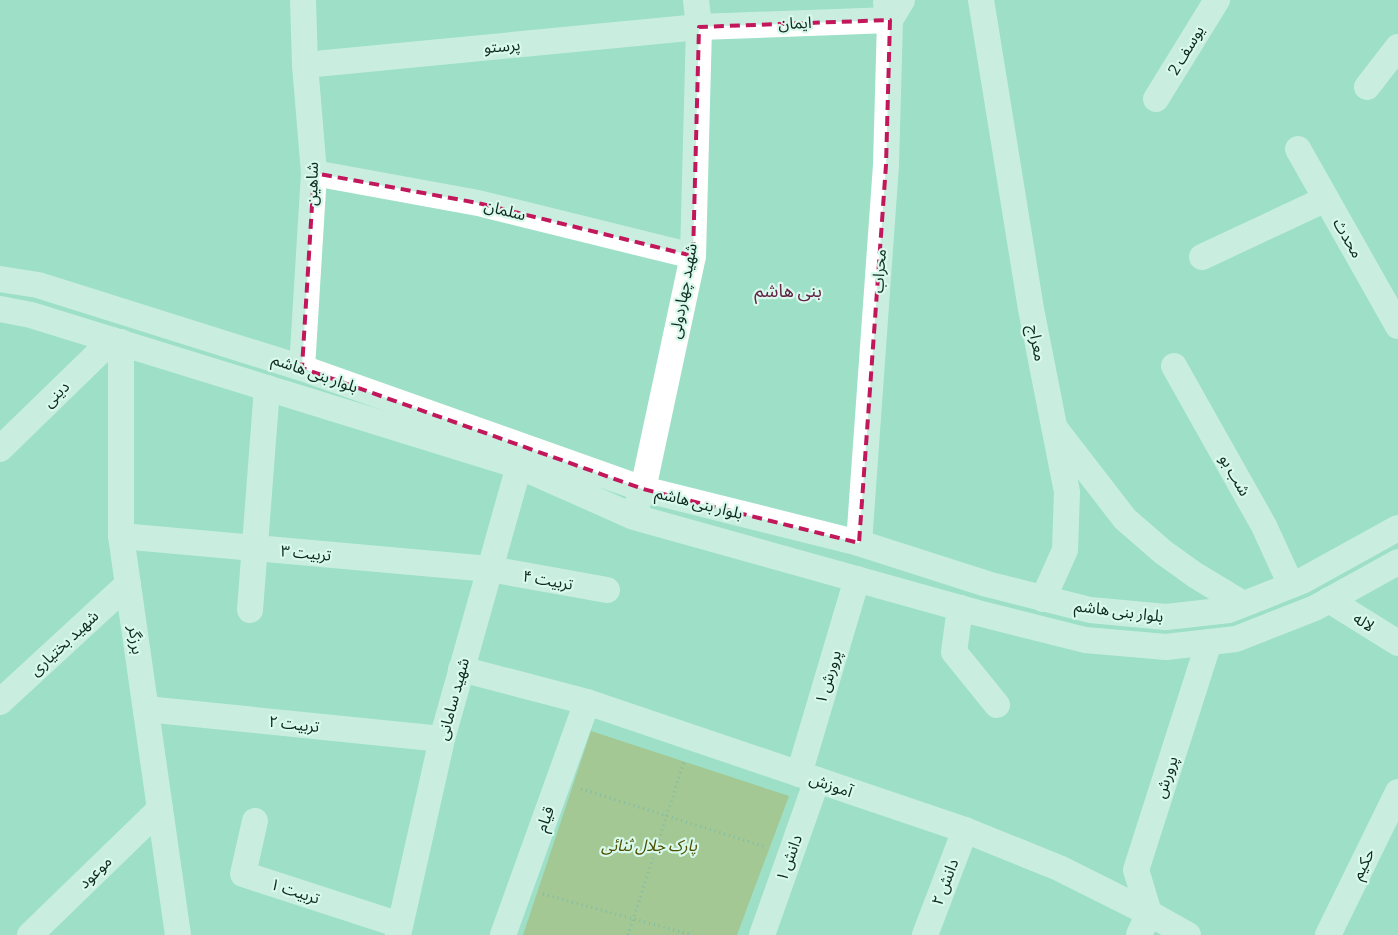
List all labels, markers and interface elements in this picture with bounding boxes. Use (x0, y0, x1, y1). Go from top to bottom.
street label: ایمان (778, 13, 812, 33)
street label: یوسف 2 (1164, 22, 1208, 78)
street label: پرستو (483, 35, 521, 58)
street label: شاهین (302, 162, 322, 206)
street label: سلمان (482, 196, 528, 224)
street label: محدث (1329, 215, 1367, 261)
street label: شهید چهاردولی (665, 242, 702, 340)
street label: محراب (868, 248, 890, 294)
district label: بنی هاشم (754, 280, 822, 304)
street label: معراج (1021, 323, 1050, 363)
street label: بلوار بنی هاشم (269, 349, 360, 399)
street label: دینی (39, 377, 73, 411)
street label: شب بو (1215, 451, 1255, 499)
street label: بلوار بنی هاشم (652, 483, 745, 526)
street label: تربیت ۳ (280, 541, 332, 565)
street label: تربیت ۴ (521, 566, 575, 594)
street label: بلوار بنی هاشم (1073, 596, 1165, 629)
street label: شهید بختیاری (26, 606, 102, 680)
street label: لاله (1350, 608, 1378, 636)
street label: برزگر (124, 623, 147, 656)
street label: پرورش ۱ (811, 648, 846, 707)
street label: شهید سامانی (433, 656, 473, 742)
street label: تربیت ۲ (268, 712, 321, 736)
street label: پرورش (1150, 754, 1183, 801)
street label: آموزش (807, 769, 856, 802)
street label: قیام (532, 804, 561, 835)
street label: دانش ۱ (772, 832, 806, 884)
park label: پارک جلال ثنائی (601, 836, 697, 856)
street label: حکیم (1347, 845, 1381, 884)
street label: موعود (74, 852, 116, 892)
street label: دانش ۲ (927, 856, 963, 908)
street label: تربیت ۱ (268, 874, 322, 908)

